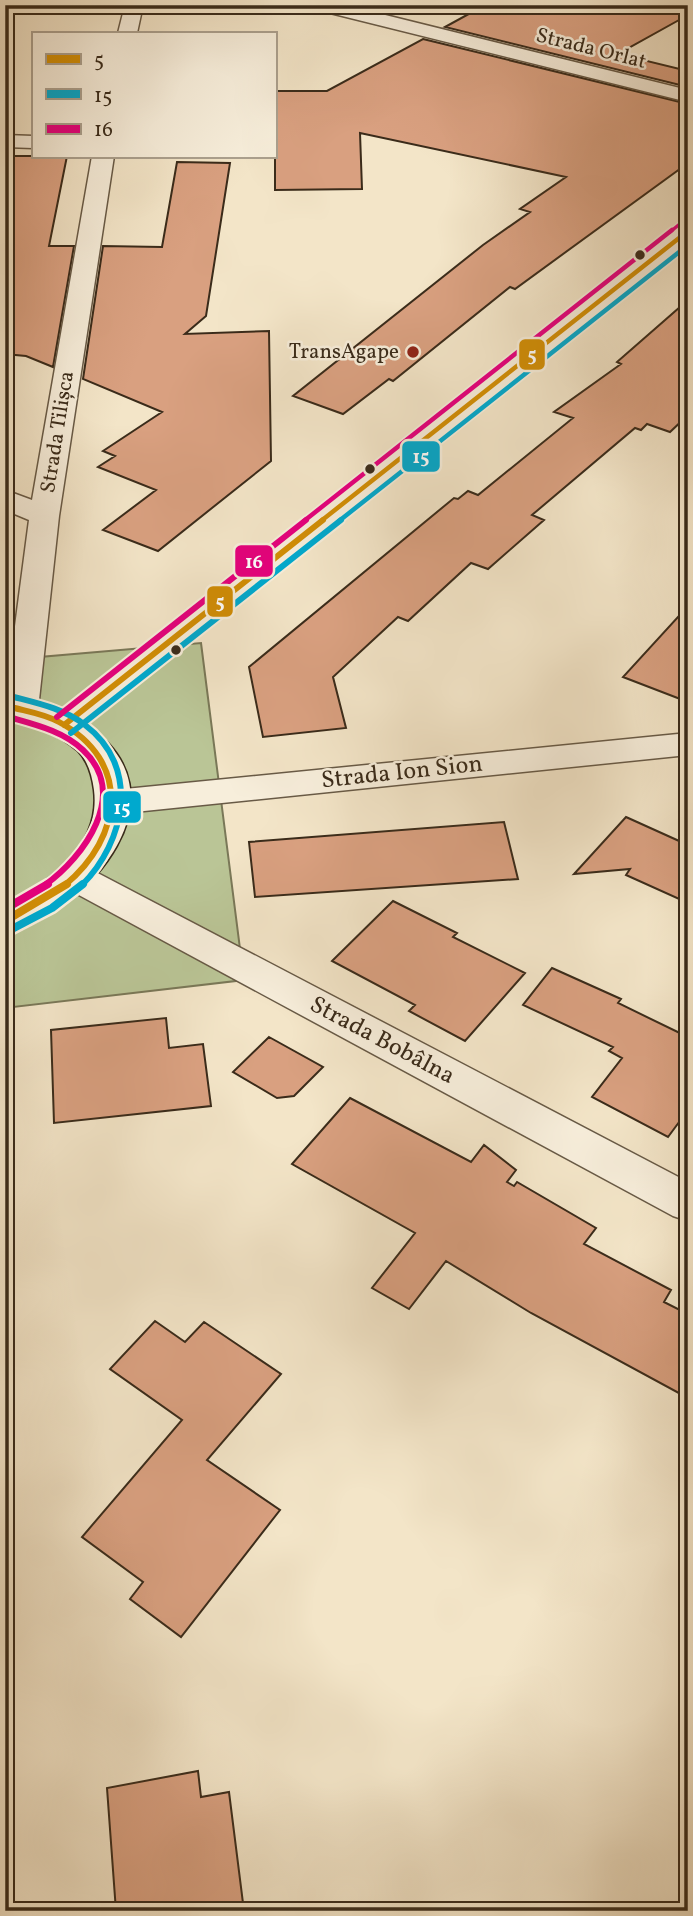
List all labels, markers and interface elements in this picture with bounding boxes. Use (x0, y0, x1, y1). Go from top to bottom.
street label: Strada Orlat (533, 21, 649, 77)
legend (32, 32, 276, 158)
text: 5 (94, 46, 104, 75)
text: 15 (94, 82, 112, 111)
text: 16 (94, 116, 113, 145)
unlabelled marker (633, 248, 647, 262)
place label: TransAgape (289, 338, 399, 367)
line badge: 5 (518, 338, 546, 371)
text: 5 (527, 343, 537, 369)
marker: TransAgape (405, 344, 421, 360)
street label: Strada Tilișca (34, 369, 82, 495)
line badge: 15 (401, 440, 441, 473)
text: 15 (413, 445, 429, 471)
unlabelled marker (363, 462, 377, 476)
line badge: 16 (234, 544, 274, 578)
text: 16 (245, 550, 263, 576)
line badge: 5 (206, 585, 234, 618)
text: 5 (215, 590, 225, 616)
unlabelled marker (169, 643, 183, 657)
street label: Strada Ion Sion (320, 748, 484, 798)
line badge: 15 (102, 790, 142, 824)
text: 15 (114, 796, 130, 822)
street label: Strada Bobâlna (303, 988, 461, 1094)

